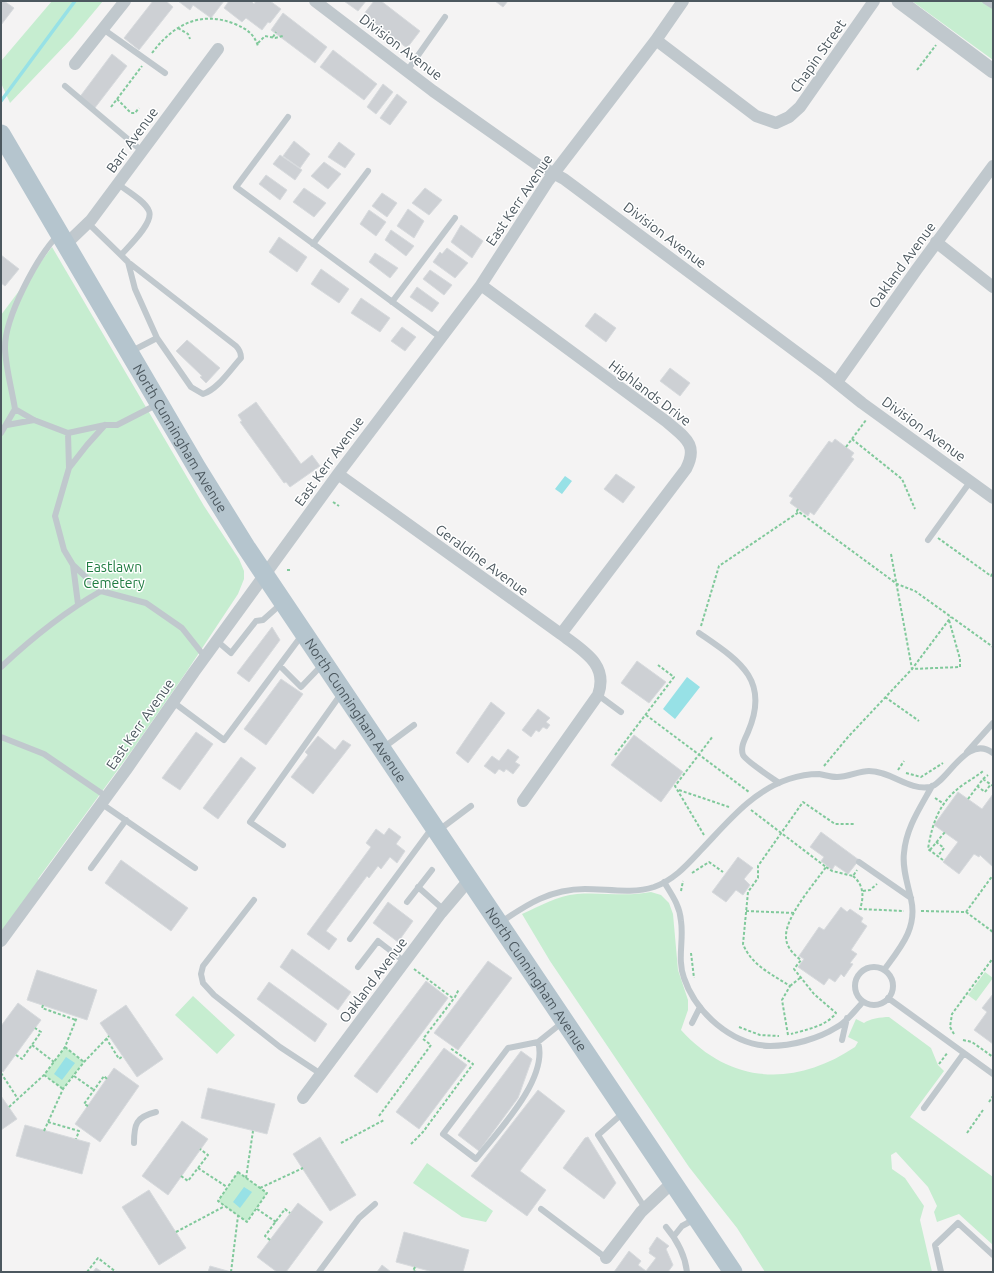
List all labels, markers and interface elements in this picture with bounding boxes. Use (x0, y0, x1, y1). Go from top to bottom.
street label: Division Avenue (356, 11, 446, 83)
street label: Chapin Street (787, 16, 849, 96)
street label: Barr Avenue (103, 104, 161, 176)
street label: East Kerr Avenue (482, 151, 556, 249)
street label: Division Avenue (620, 199, 710, 271)
street label: Oakland Avenue (865, 219, 939, 311)
street label: Highlands Drive (606, 357, 694, 429)
street label: North Cunningham Avenue (130, 361, 231, 515)
street label: Division Avenue (879, 393, 969, 465)
street label: East Kerr Avenue (291, 413, 367, 509)
street label: Geraldine Avenue (432, 521, 532, 599)
park label: Eastlawn Cemetery (83, 559, 145, 591)
street label: North Cunningham Avenue (302, 635, 410, 785)
street label: East Kerr Avenue (103, 676, 177, 772)
street label: North Cunningham Avenue (482, 904, 590, 1054)
street label: Oakland Avenue (336, 934, 410, 1026)

